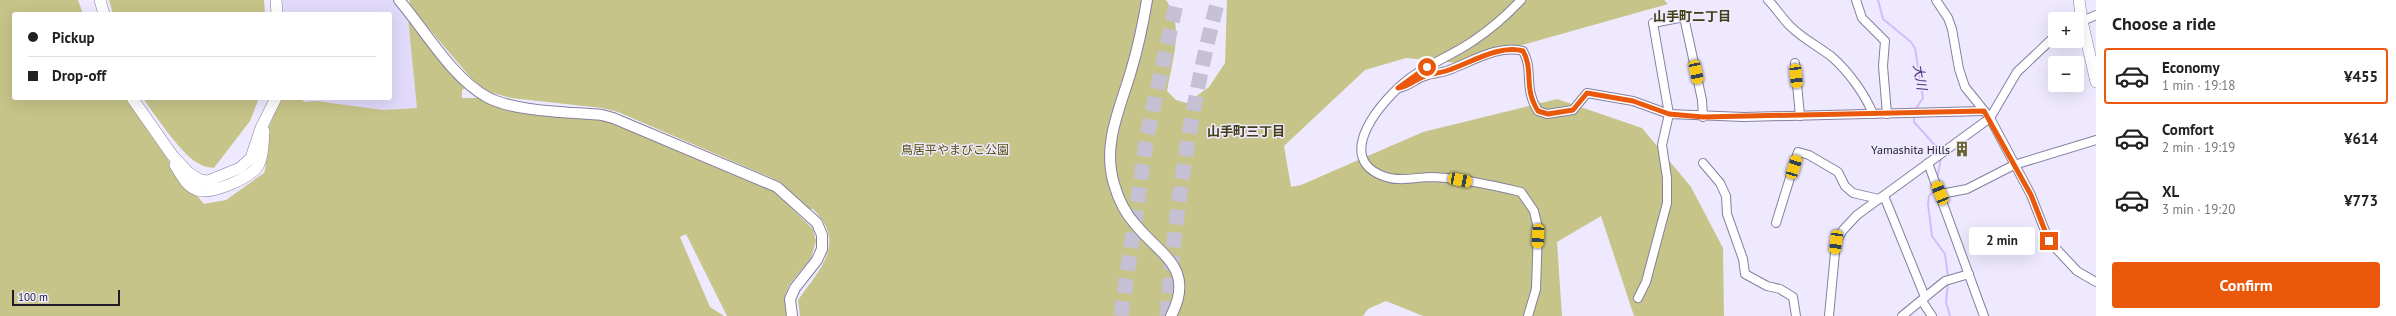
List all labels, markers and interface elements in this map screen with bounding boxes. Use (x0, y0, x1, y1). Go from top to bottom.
district label: 山手町二丁目 (1653, 8, 1731, 25)
map controls (2048, 12, 2084, 92)
button: + (2048, 12, 2084, 48)
text: Choose a ride (2112, 12, 2216, 35)
text: Pickup (52, 28, 95, 47)
button: − (2048, 56, 2084, 92)
route start (1418, 58, 1436, 76)
icon: car (2114, 58, 2150, 94)
text: Economy (2162, 58, 2220, 77)
car (1688, 59, 1704, 85)
car (1789, 63, 1803, 89)
water label: 大川 (1909, 63, 1931, 93)
text: Drop-off (52, 66, 106, 85)
text: ¥455 (2344, 67, 2378, 86)
text: 1 min · 19:18 (2162, 77, 2235, 94)
icon: car (2114, 120, 2150, 156)
text: Comfort (2162, 120, 2214, 139)
district label: 山手町三丁目 (1207, 123, 1285, 140)
text: ¥614 (2344, 129, 2378, 148)
text: 2 min · 19:19 (2162, 139, 2235, 156)
building icon: Yamashita Hills (1953, 140, 1971, 158)
park label: 鳥居平やまびこ公園 (901, 142, 1009, 157)
place label: Yamashita Hills (1871, 142, 1950, 157)
car (1785, 154, 1803, 180)
car (1447, 172, 1473, 188)
car (1930, 180, 1950, 206)
icon: car (2114, 182, 2150, 218)
text: XL (2162, 182, 2179, 201)
text: ¥773 (2344, 191, 2378, 210)
text: 3 min · 19:20 (2162, 201, 2235, 218)
car (1531, 224, 1545, 248)
callout: 2 min (1969, 227, 2035, 255)
car (1828, 229, 1844, 255)
text: 2 min (1986, 232, 2018, 249)
route end (2040, 232, 2058, 250)
button: Confirm (2112, 262, 2380, 308)
scale bar (12, 288, 120, 307)
text: 100 m (18, 290, 48, 304)

